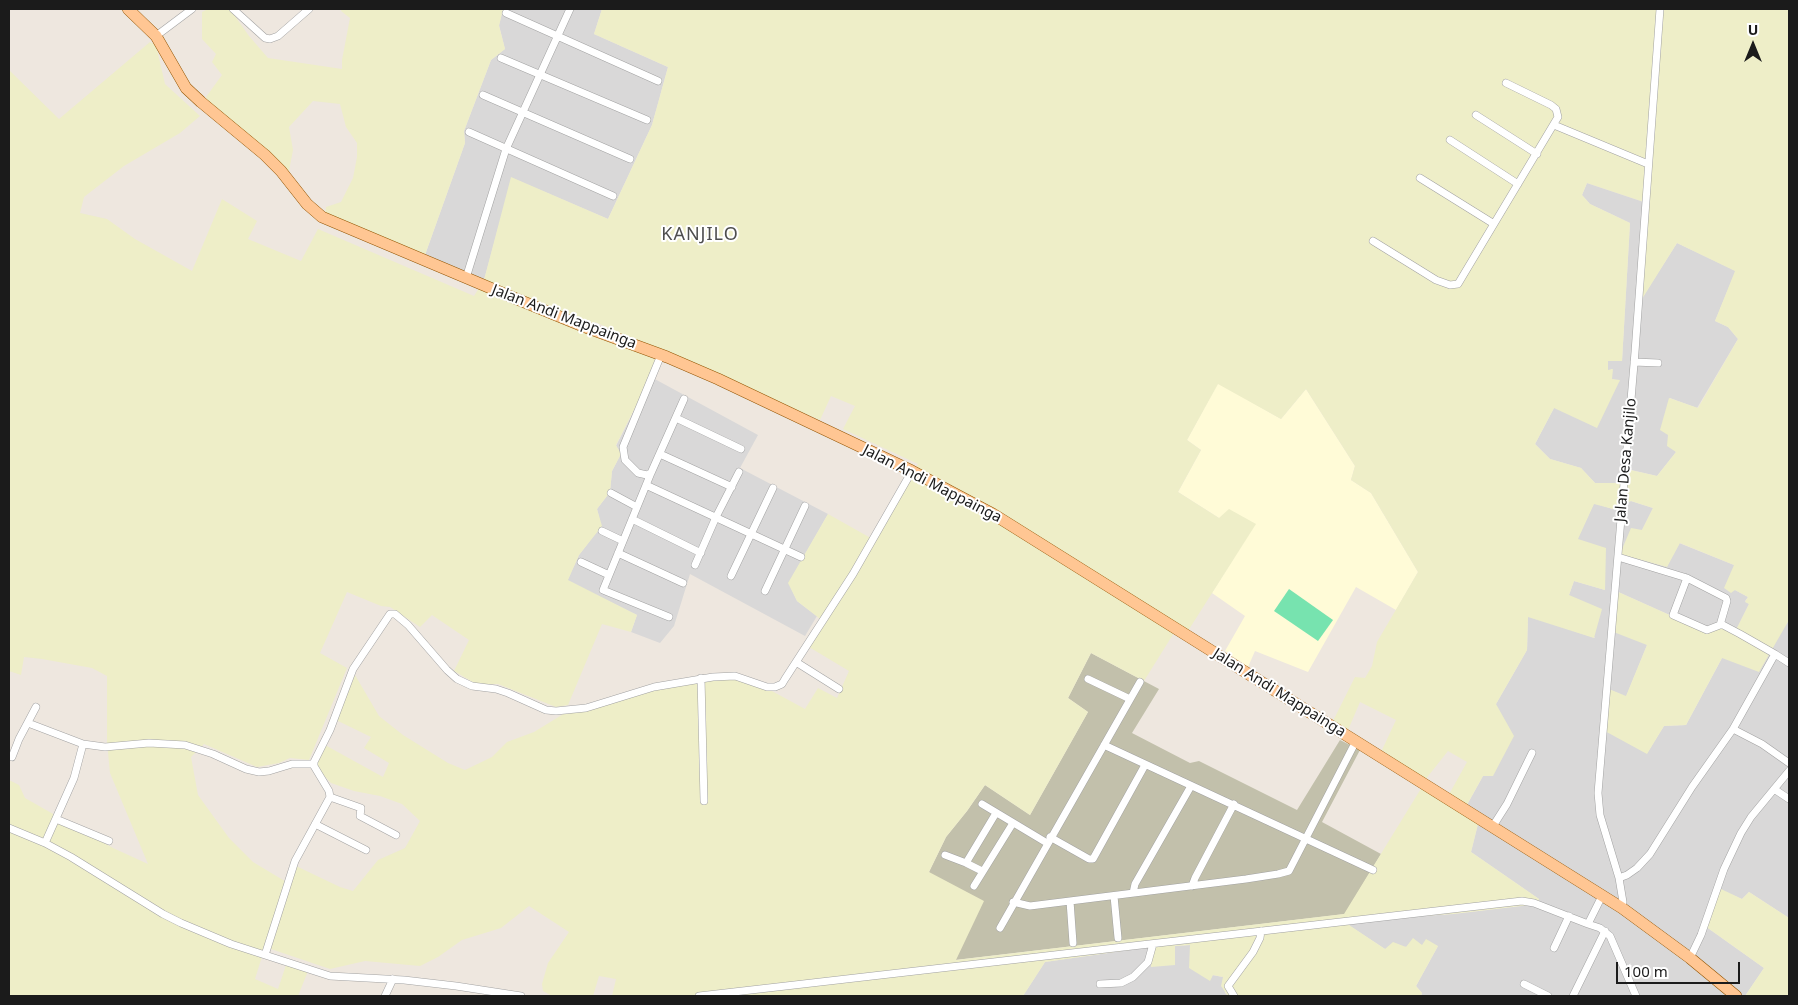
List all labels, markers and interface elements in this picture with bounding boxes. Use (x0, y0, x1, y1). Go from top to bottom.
north arrow (1728, 20, 1778, 70)
text: U (1748, 20, 1758, 39)
district label: KANJILO (660, 224, 740, 246)
street label: Jalan Andi Mappainga (489, 281, 639, 353)
street label: Jalan Desa Kanjilo (1612, 397, 1640, 523)
street label: Jalan Andi Mappainga (860, 441, 1004, 527)
street label: Jalan Andi Mappainga (1209, 645, 1349, 741)
scale bar (1618, 952, 1742, 984)
text: 100 m (1624, 961, 1668, 981)

